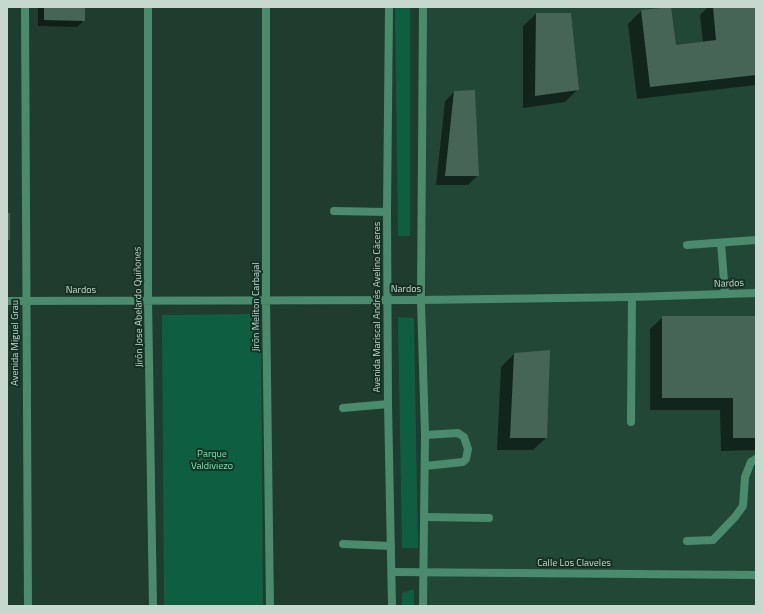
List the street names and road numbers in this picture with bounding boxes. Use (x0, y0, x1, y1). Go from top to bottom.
street label: Avenida Mariscal Andrés Avelino Cáceres (372, 222, 384, 392)
street label: Jirón Jose Abelardo Quiñones (132, 246, 146, 368)
street label: Jirón Meliton Carbajal (251, 262, 263, 352)
street label: Nardos (714, 277, 744, 291)
street label: Nardos (391, 284, 421, 296)
street label: Nardos (66, 285, 96, 297)
street label: Avenida Miguel Grau (10, 300, 22, 386)
street label: Calle Los Claveles (537, 558, 611, 570)

